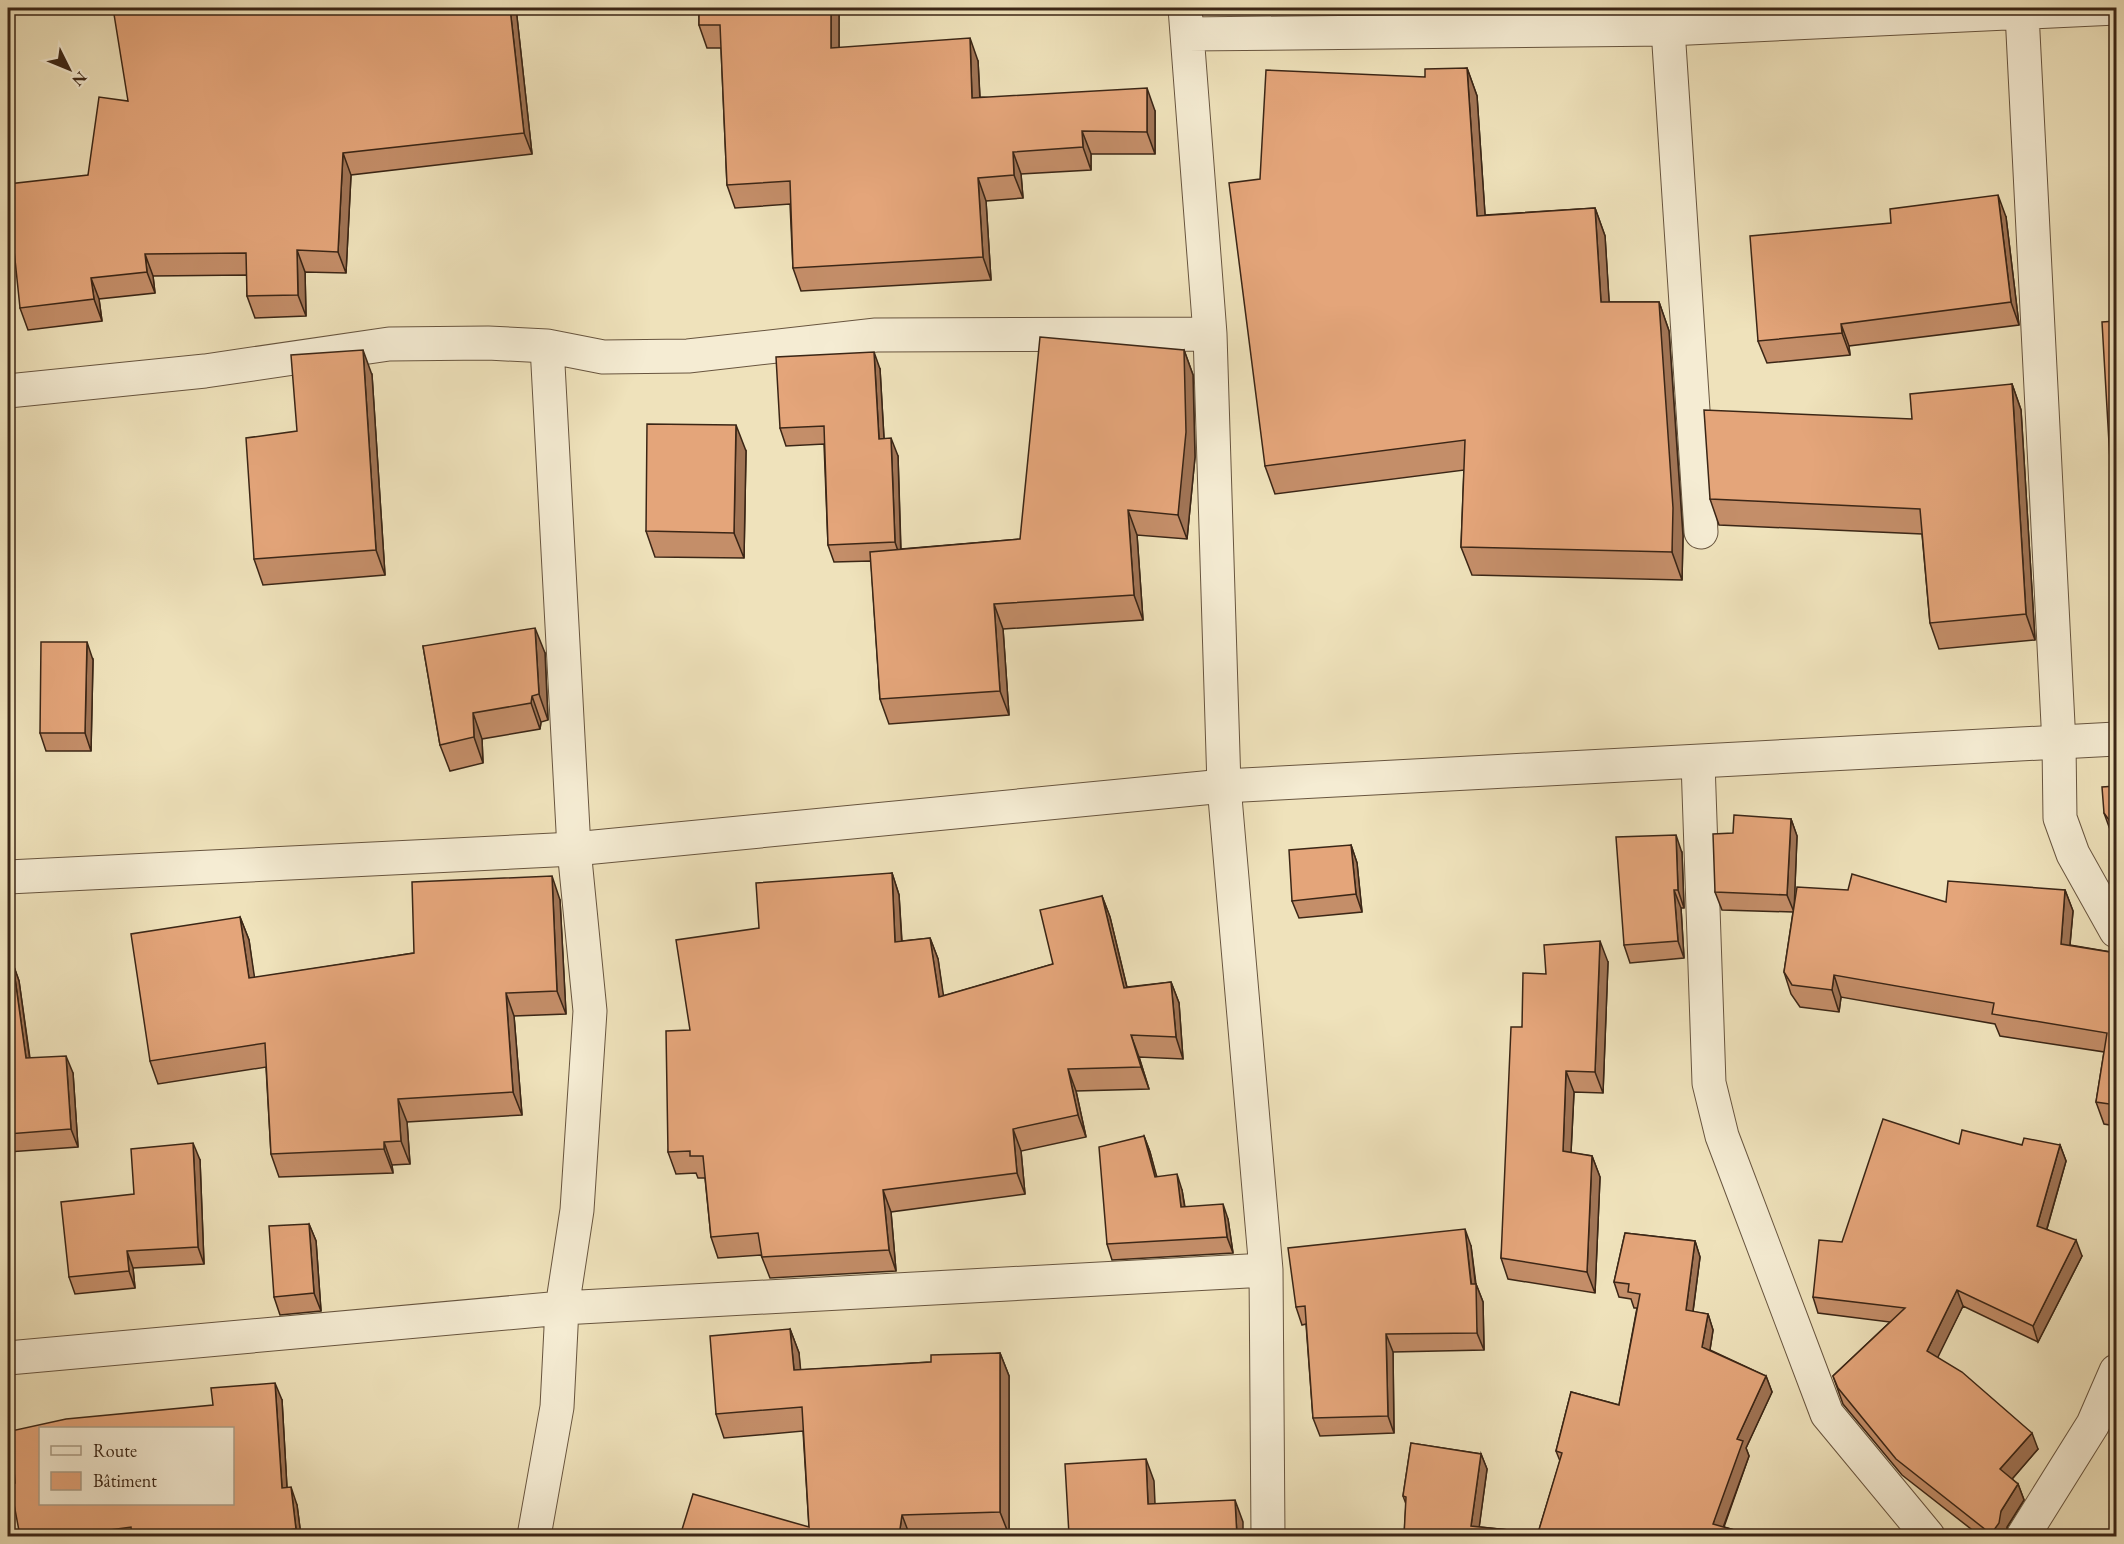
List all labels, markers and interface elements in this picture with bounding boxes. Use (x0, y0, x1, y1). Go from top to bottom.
north arrow (39, 39, 99, 99)
text: N (67, 67, 92, 91)
legend (39, 1427, 234, 1505)
text: Route (93, 1439, 137, 1462)
text: Bâtiment (93, 1469, 157, 1492)

